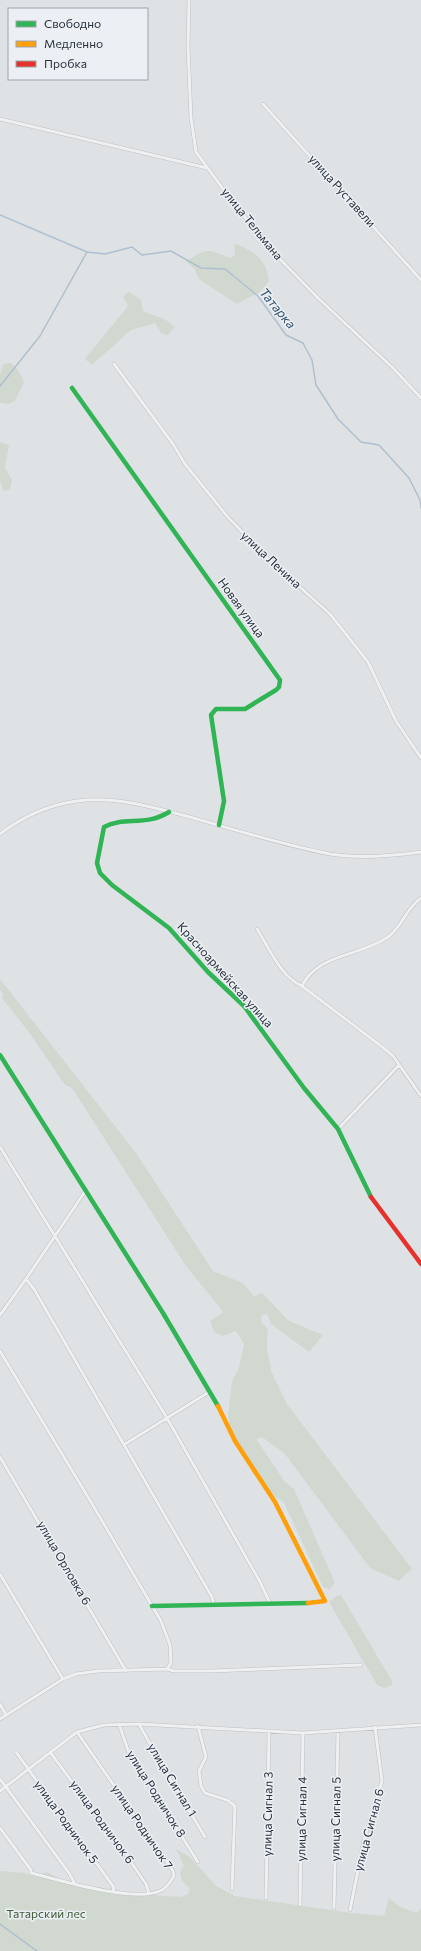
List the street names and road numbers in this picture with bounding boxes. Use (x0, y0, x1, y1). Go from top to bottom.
street label: улица Руставели (306, 151, 379, 230)
street label: улица Тельмана (219, 184, 286, 262)
street label: улица Ленина (239, 528, 305, 591)
street label: Новая улица (216, 575, 268, 640)
street label: Красноармейская улица (175, 919, 277, 1030)
street label: улица Орловка 6 (35, 1518, 95, 1607)
street label: улица Сигнал 1 (146, 1740, 200, 1819)
street label: улица Родничок 8 (124, 1747, 189, 1840)
street label: улица Сигнал 3 (259, 1771, 275, 1856)
street label: улица Сигнал 4 (293, 1776, 309, 1862)
street label: улица Сигнал 5 (327, 1776, 343, 1861)
street label: улица Родничок 5 (32, 1777, 102, 1866)
street label: улица Родничок 6 (68, 1777, 138, 1866)
street label: улица Родничок 7 (109, 1782, 176, 1871)
street label: улица Сигнал 6 (350, 1787, 386, 1873)

